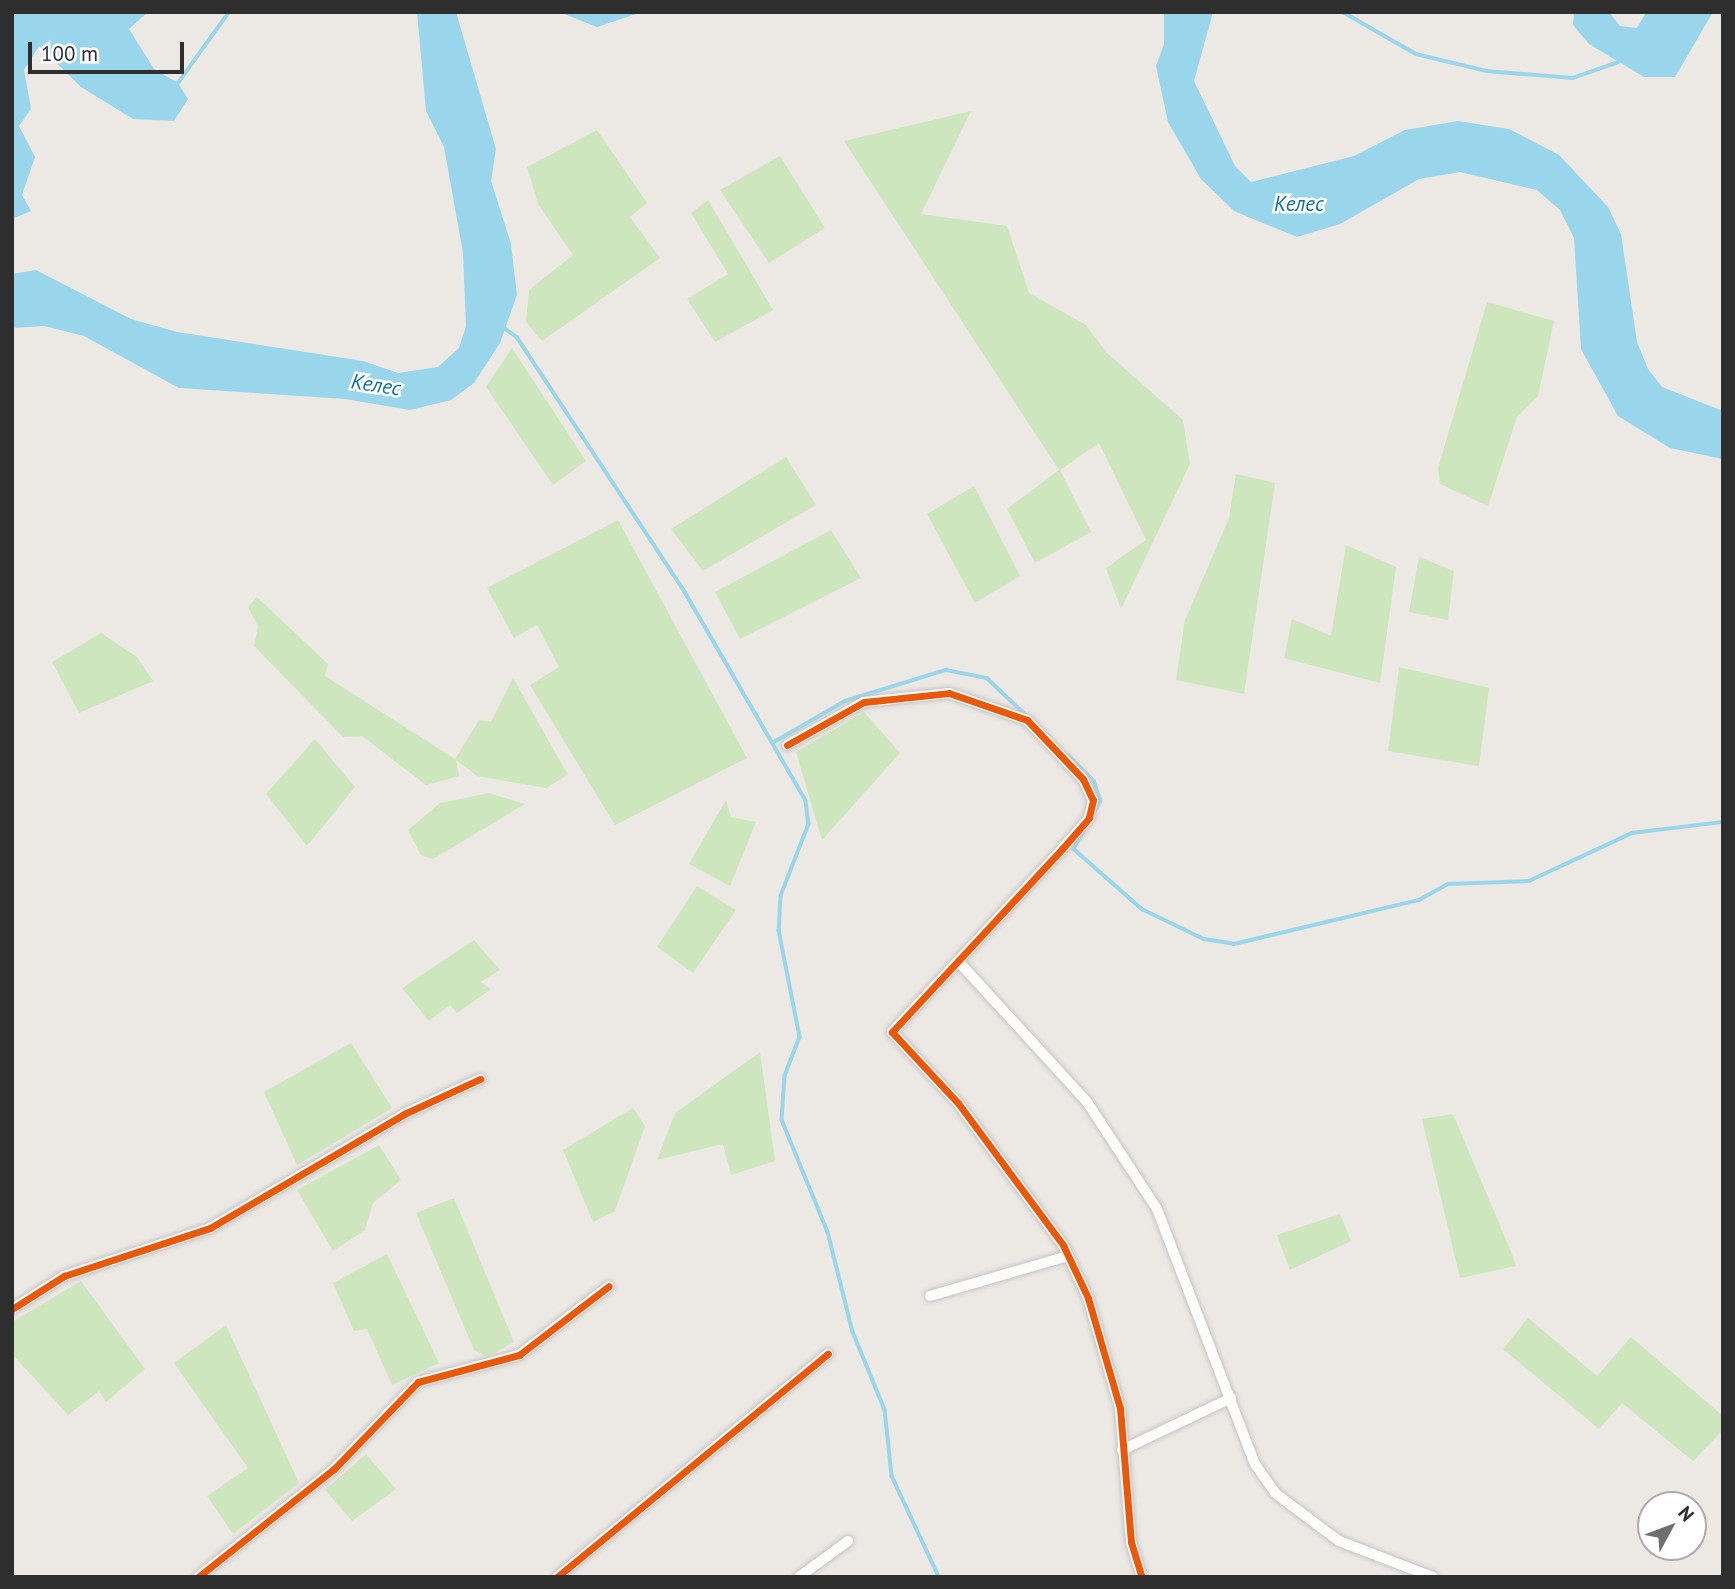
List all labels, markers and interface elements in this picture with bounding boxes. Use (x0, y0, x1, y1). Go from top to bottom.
scale bar (32, 28, 187, 72)
text: 100 m (41, 40, 98, 67)
water label: Келес (1274, 191, 1324, 217)
water label: Келес (349, 369, 403, 401)
north arrow (1637, 1491, 1707, 1561)
text: N (1673, 1501, 1699, 1526)

